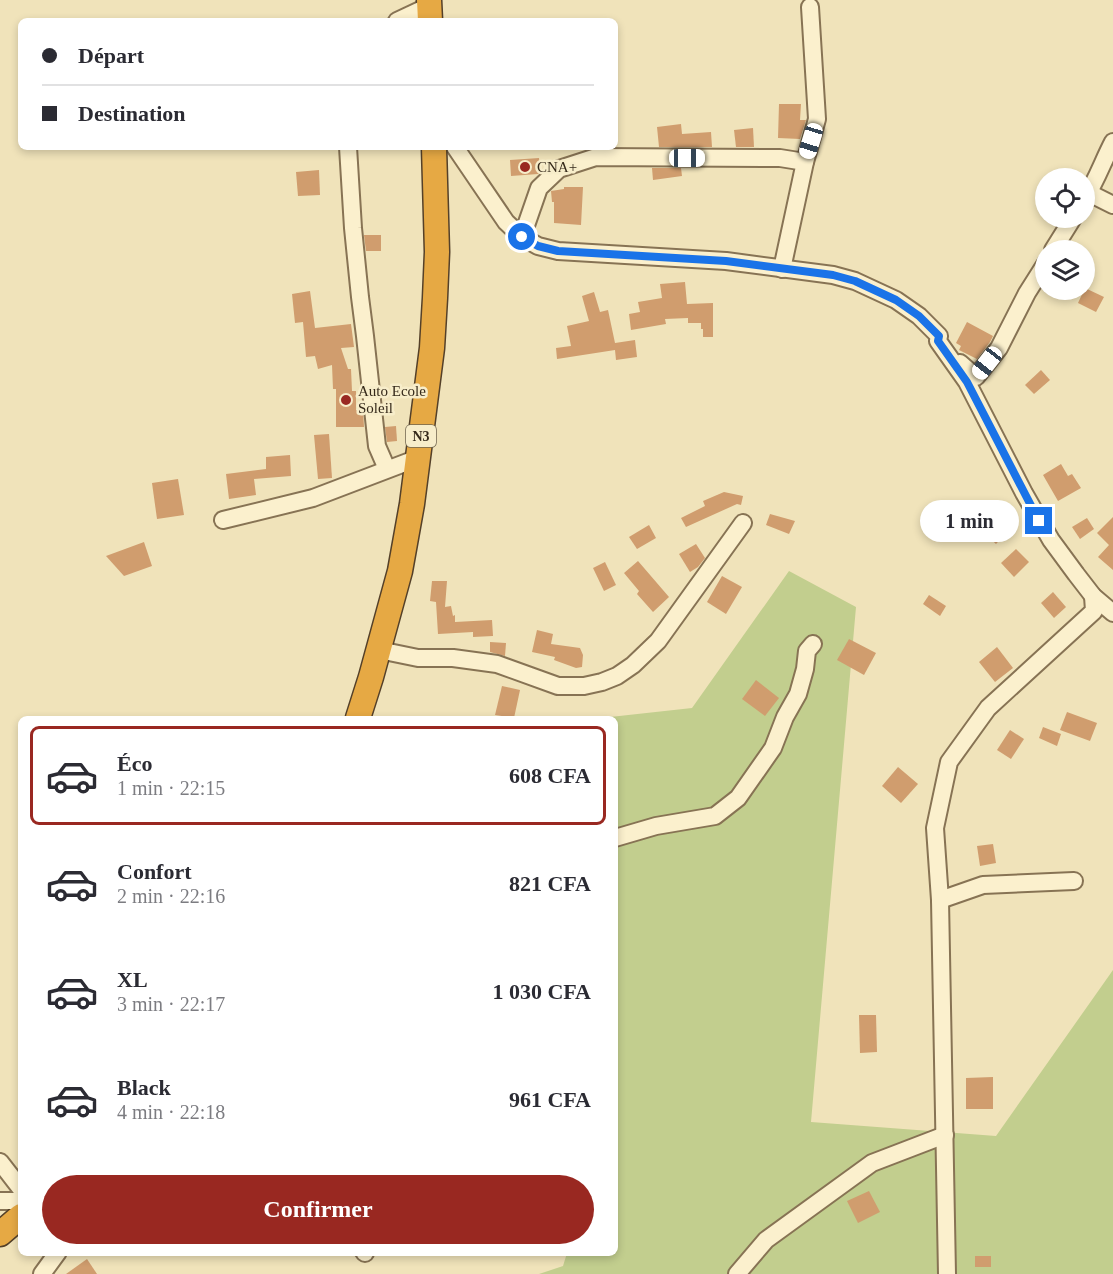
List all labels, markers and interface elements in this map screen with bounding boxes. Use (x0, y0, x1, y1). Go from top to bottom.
text: Départ (78, 43, 144, 68)
text: Destination (78, 101, 186, 126)
car (797, 121, 825, 161)
car (669, 149, 705, 167)
place label: CNA+ (537, 159, 577, 175)
marker: CNA+ (518, 160, 532, 174)
map controls (1035, 168, 1095, 300)
button: locate (1035, 168, 1095, 228)
route start (508, 223, 535, 250)
button: layers (1035, 240, 1095, 300)
car (969, 343, 1005, 383)
place label: Auto Ecole Soleil (358, 383, 426, 416)
marker: Auto Ecole Soleil (339, 393, 353, 407)
road number: N3 (406, 425, 436, 447)
callout: 1 min (919, 500, 1018, 542)
route end (1025, 507, 1052, 534)
text: 1 min (945, 510, 994, 532)
icon: car (45, 749, 99, 803)
text: Éco (117, 751, 152, 776)
text: 608 CFA (509, 763, 591, 788)
text: 1 min · 22:15 (117, 777, 225, 799)
icon: car (45, 857, 99, 911)
text: Confort (117, 859, 192, 884)
text: 821 CFA (509, 871, 591, 896)
text: 2 min · 22:16 (117, 885, 225, 907)
icon: car (45, 965, 99, 1019)
text: XL (117, 967, 148, 992)
text: 1 030 CFA (492, 979, 591, 1004)
text: 3 min · 22:17 (117, 993, 225, 1015)
icon: car (45, 1073, 99, 1127)
text: Black (117, 1075, 171, 1100)
text: 961 CFA (509, 1087, 591, 1112)
text: 4 min · 22:18 (117, 1101, 225, 1123)
button: Confirmer (42, 1175, 594, 1244)

